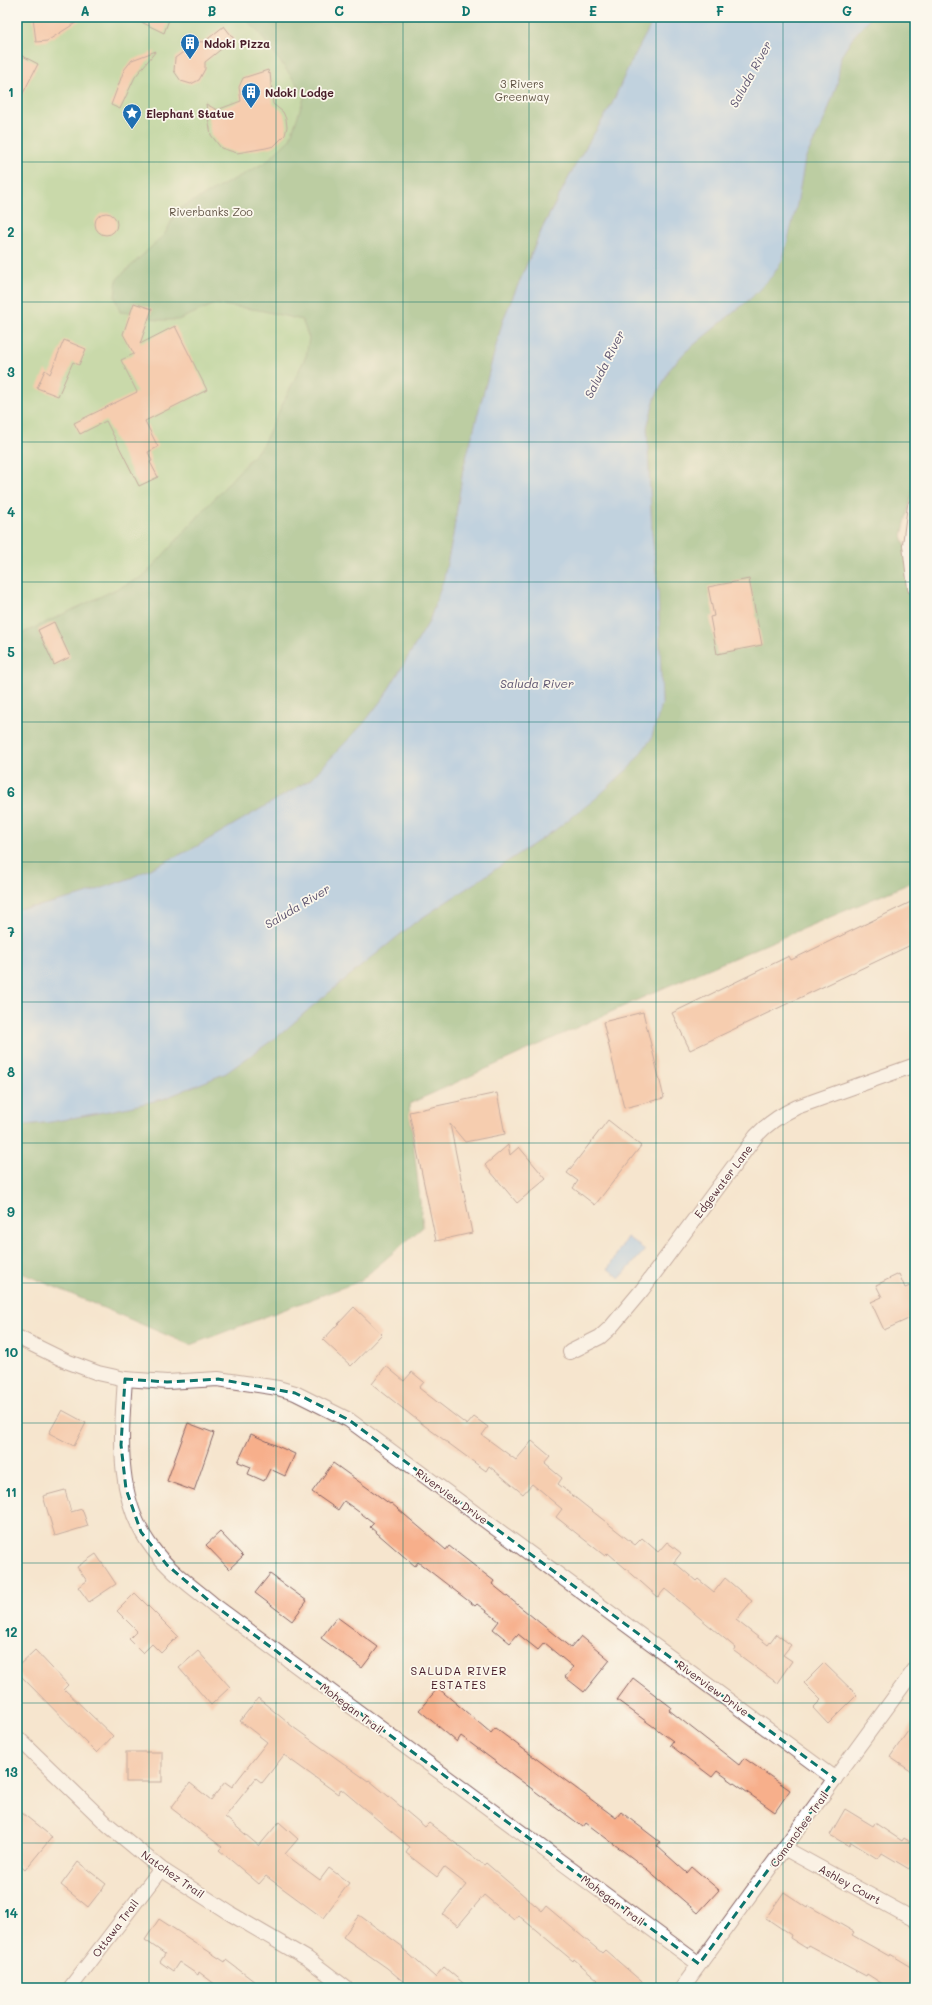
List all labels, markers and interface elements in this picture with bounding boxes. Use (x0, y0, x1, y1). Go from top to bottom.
text: A (80, 2, 90, 19)
text: B (208, 2, 217, 19)
text: C (334, 2, 344, 19)
text: D (461, 2, 471, 19)
text: E (589, 2, 597, 19)
text: F (716, 2, 724, 19)
text: G (842, 2, 852, 19)
building icon: Ndoki Pizza (179, 32, 201, 60)
place label: Ndoki Pizza (204, 36, 270, 51)
water label: Saluda River (725, 38, 775, 110)
park label: 3 Rivers Greenway (495, 76, 550, 104)
building icon: Ndoki Lodge (240, 81, 262, 109)
text: 1 (8, 83, 14, 100)
place label: Ndoki Lodge (265, 85, 334, 100)
place icon: Elephant Statue (121, 102, 143, 130)
place label: Elephant Statue (146, 106, 235, 121)
park label: Riverbanks Zoo (169, 204, 253, 219)
text: 2 (7, 223, 15, 240)
water label: Saluda River (580, 327, 628, 401)
text: 3 (7, 363, 15, 380)
text: 4 (7, 503, 15, 520)
text: 5 (7, 643, 15, 660)
water label: Saluda River (500, 675, 574, 691)
text: 6 (7, 783, 15, 800)
water label: Saluda River (261, 880, 333, 932)
text: 7 (7, 923, 15, 940)
text: 8 (7, 1063, 15, 1080)
street label: Edgewater Lane (691, 1141, 756, 1221)
text: 9 (7, 1203, 15, 1220)
text: 10 (4, 1343, 18, 1360)
street label: Riverview Drive (413, 1465, 491, 1527)
text: 11 (5, 1483, 17, 1500)
text: 12 (4, 1623, 18, 1640)
street label: Riverview Drive (674, 1657, 752, 1719)
district label: SALUDA RIVER ESTATES (411, 1662, 508, 1692)
street label: Mohegan Trail (317, 1679, 387, 1737)
text: 13 (4, 1763, 18, 1780)
street label: Comanchee Trail (766, 1788, 832, 1870)
street label: Natchez Trail (139, 1847, 207, 1901)
street label: Ashley Court (816, 1861, 884, 1907)
street label: Mohegan Trail (578, 1871, 648, 1929)
street label: Ottawa Trail (88, 1896, 142, 1960)
text: 14 (4, 1904, 18, 1921)

